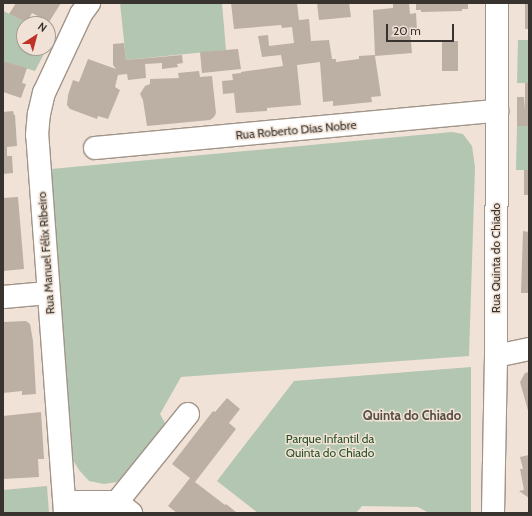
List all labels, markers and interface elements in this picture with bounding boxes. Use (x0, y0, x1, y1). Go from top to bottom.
north arrow (16, 16, 56, 56)
scale bar (388, 16, 456, 42)
text: N (35, 19, 50, 35)
text: 20 m (393, 23, 421, 38)
street label: Rua Roberto Dias Nobre (235, 118, 357, 142)
street label: Rua Manuel Félix Ribeiro (35, 191, 57, 315)
street label: Rua Quinta do Chiado (489, 203, 503, 313)
district label: Quinta do Chiado (363, 407, 461, 423)
park label: Parque Infantil da Quinta do Chiado (286, 432, 374, 460)

